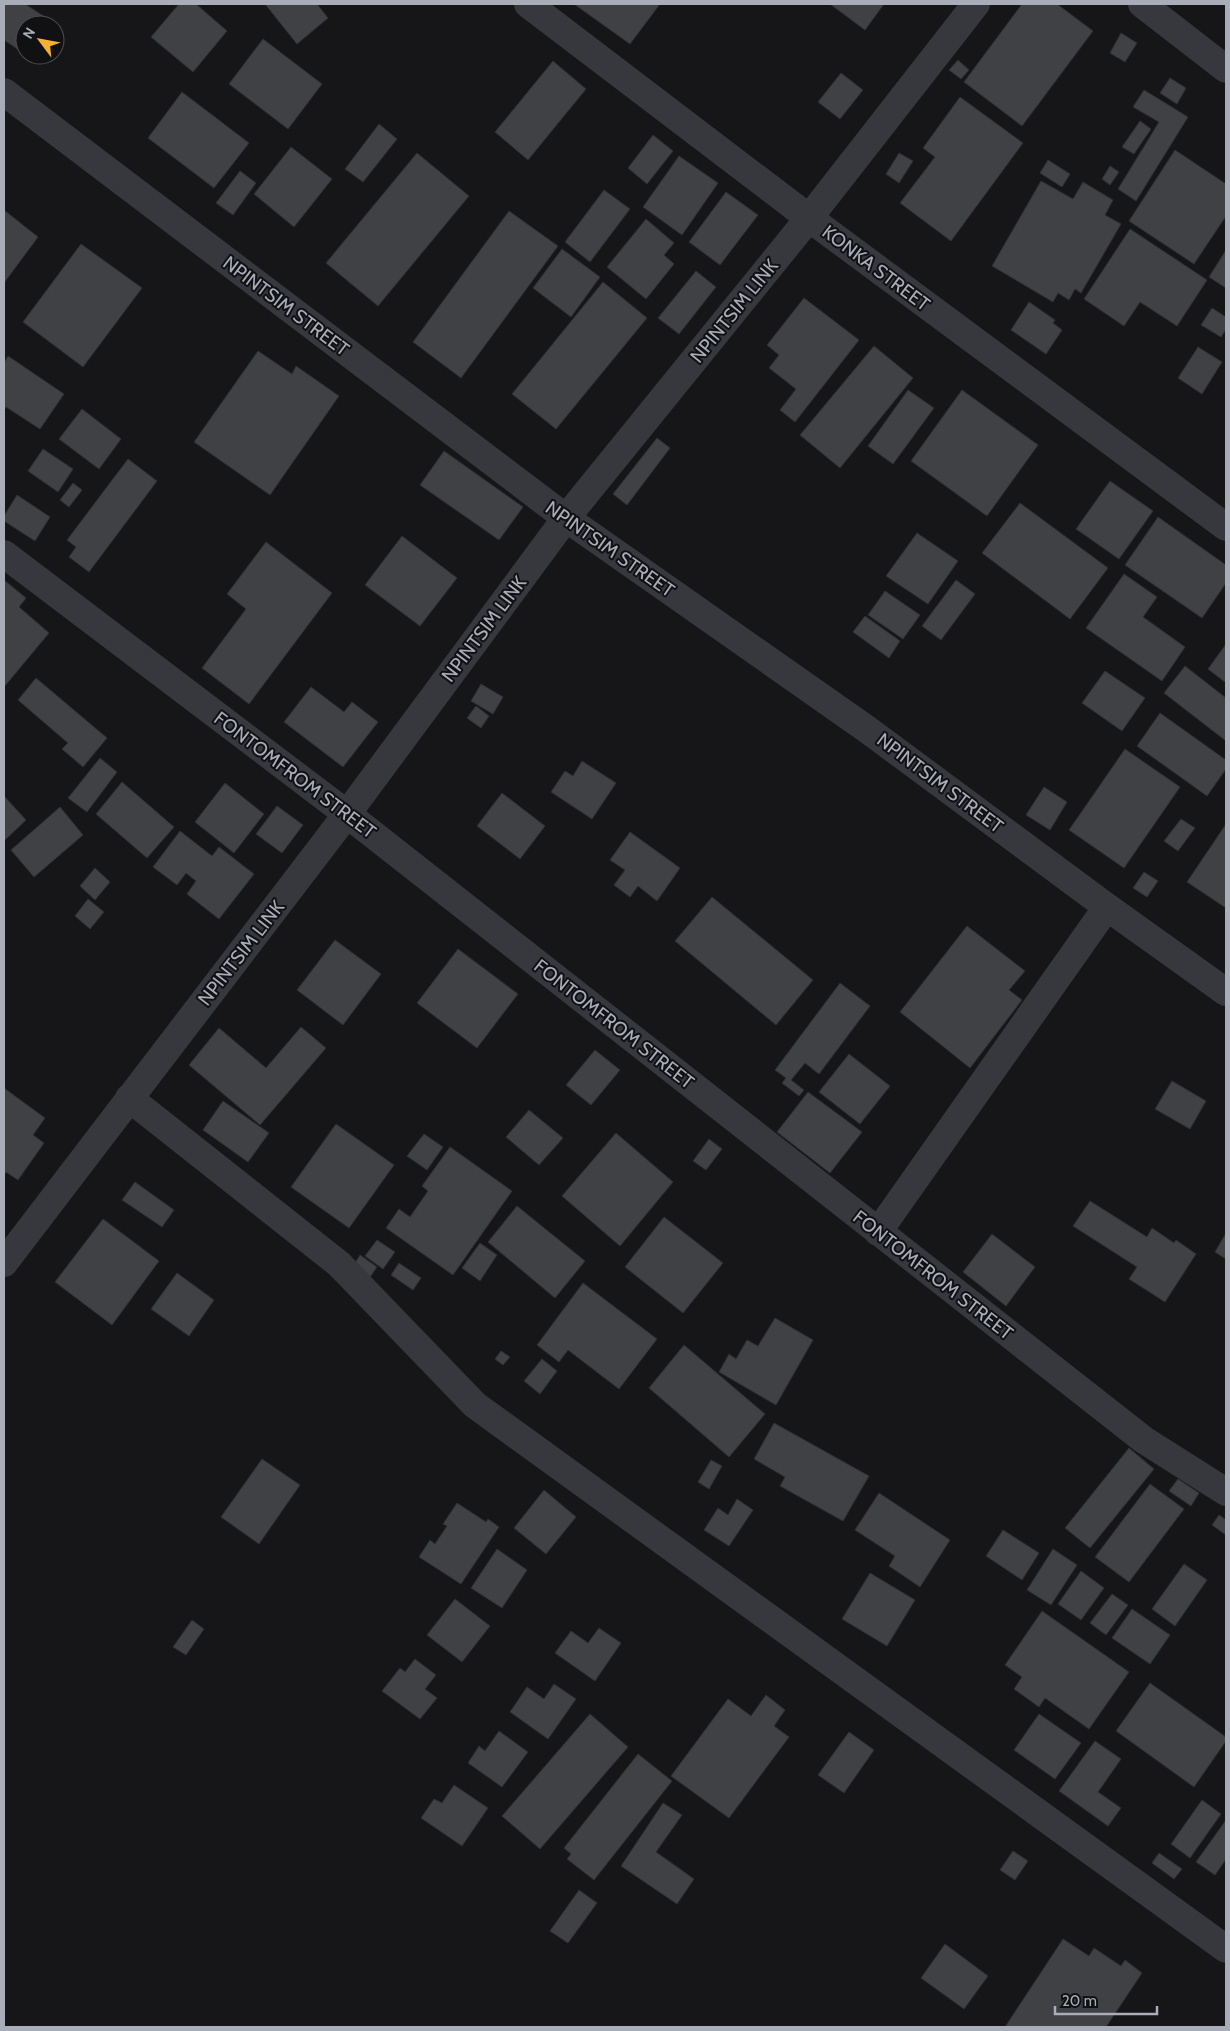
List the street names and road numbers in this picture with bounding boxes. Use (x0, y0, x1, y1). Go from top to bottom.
street label: KONKA STREET (818, 220, 934, 316)
street label: NPINTSIM STREET (218, 251, 354, 361)
street label: NPINTSIM LINK (685, 254, 783, 367)
street label: NPINTSIM STREET (541, 496, 679, 602)
street label: NPINTSIM LINK (437, 571, 531, 686)
street label: FONTOMFROM STREET (209, 707, 381, 843)
street label: NPINTSIM STREET (872, 728, 1008, 838)
street label: NPINTSIM LINK (193, 896, 289, 1010)
street label: FONTOMFROM STREET (529, 954, 699, 1094)
street label: FONTOMFROM STREET (848, 1205, 1018, 1345)

